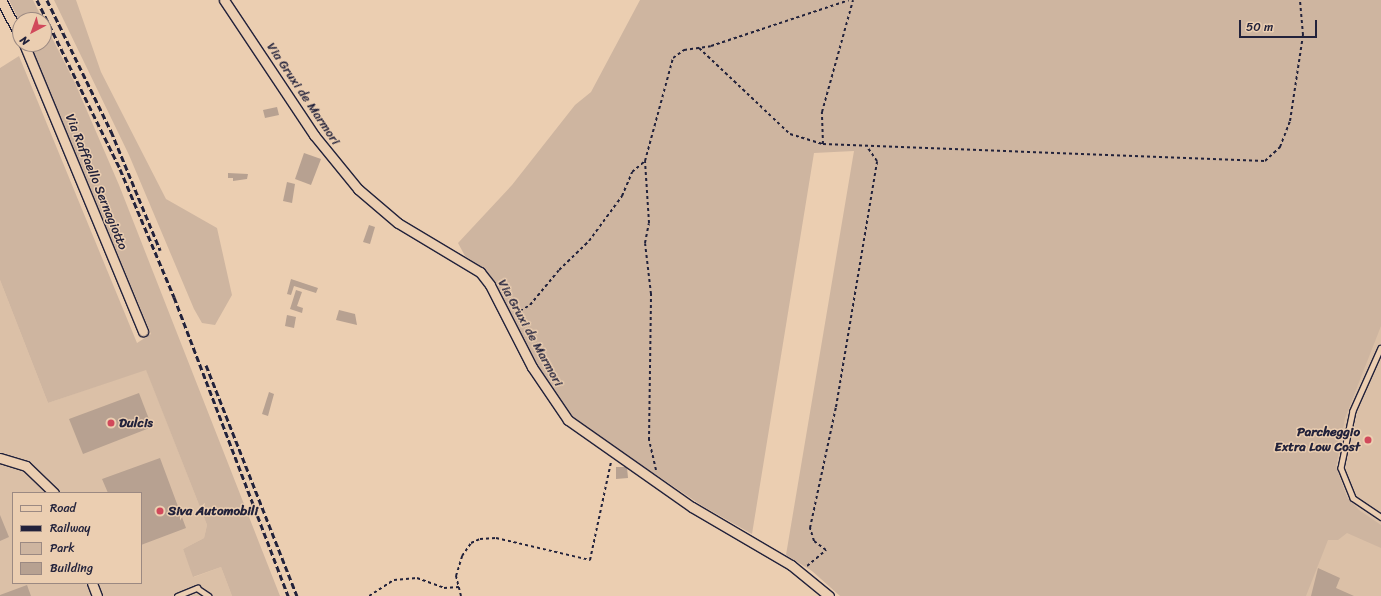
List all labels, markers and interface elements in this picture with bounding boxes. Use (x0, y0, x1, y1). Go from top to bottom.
north arrow (12, 12, 52, 52)
scale bar (1241, 12, 1319, 38)
text: 50 m (1246, 16, 1273, 38)
text: N (15, 31, 34, 50)
street label: Via Gruxi de Marmori (263, 40, 343, 148)
street label: Via Raffaello Sernagiotto (62, 112, 130, 252)
street label: Via Gruxi de Marmori (494, 277, 566, 389)
place label: Dulcis (119, 415, 153, 431)
marker: Dulcis (106, 418, 116, 428)
place label: Parcheggio Extra Low Cost (1274, 425, 1360, 456)
marker: Parcheggio Extra Low Cost (1363, 435, 1373, 445)
legend (12, 492, 142, 584)
text: Road (50, 497, 76, 519)
place label: Siva Automobili (168, 503, 258, 519)
marker: Siva Automobili (155, 506, 165, 516)
text: Railway (50, 517, 91, 539)
text: Park (50, 537, 75, 559)
text: Building (50, 557, 93, 579)

